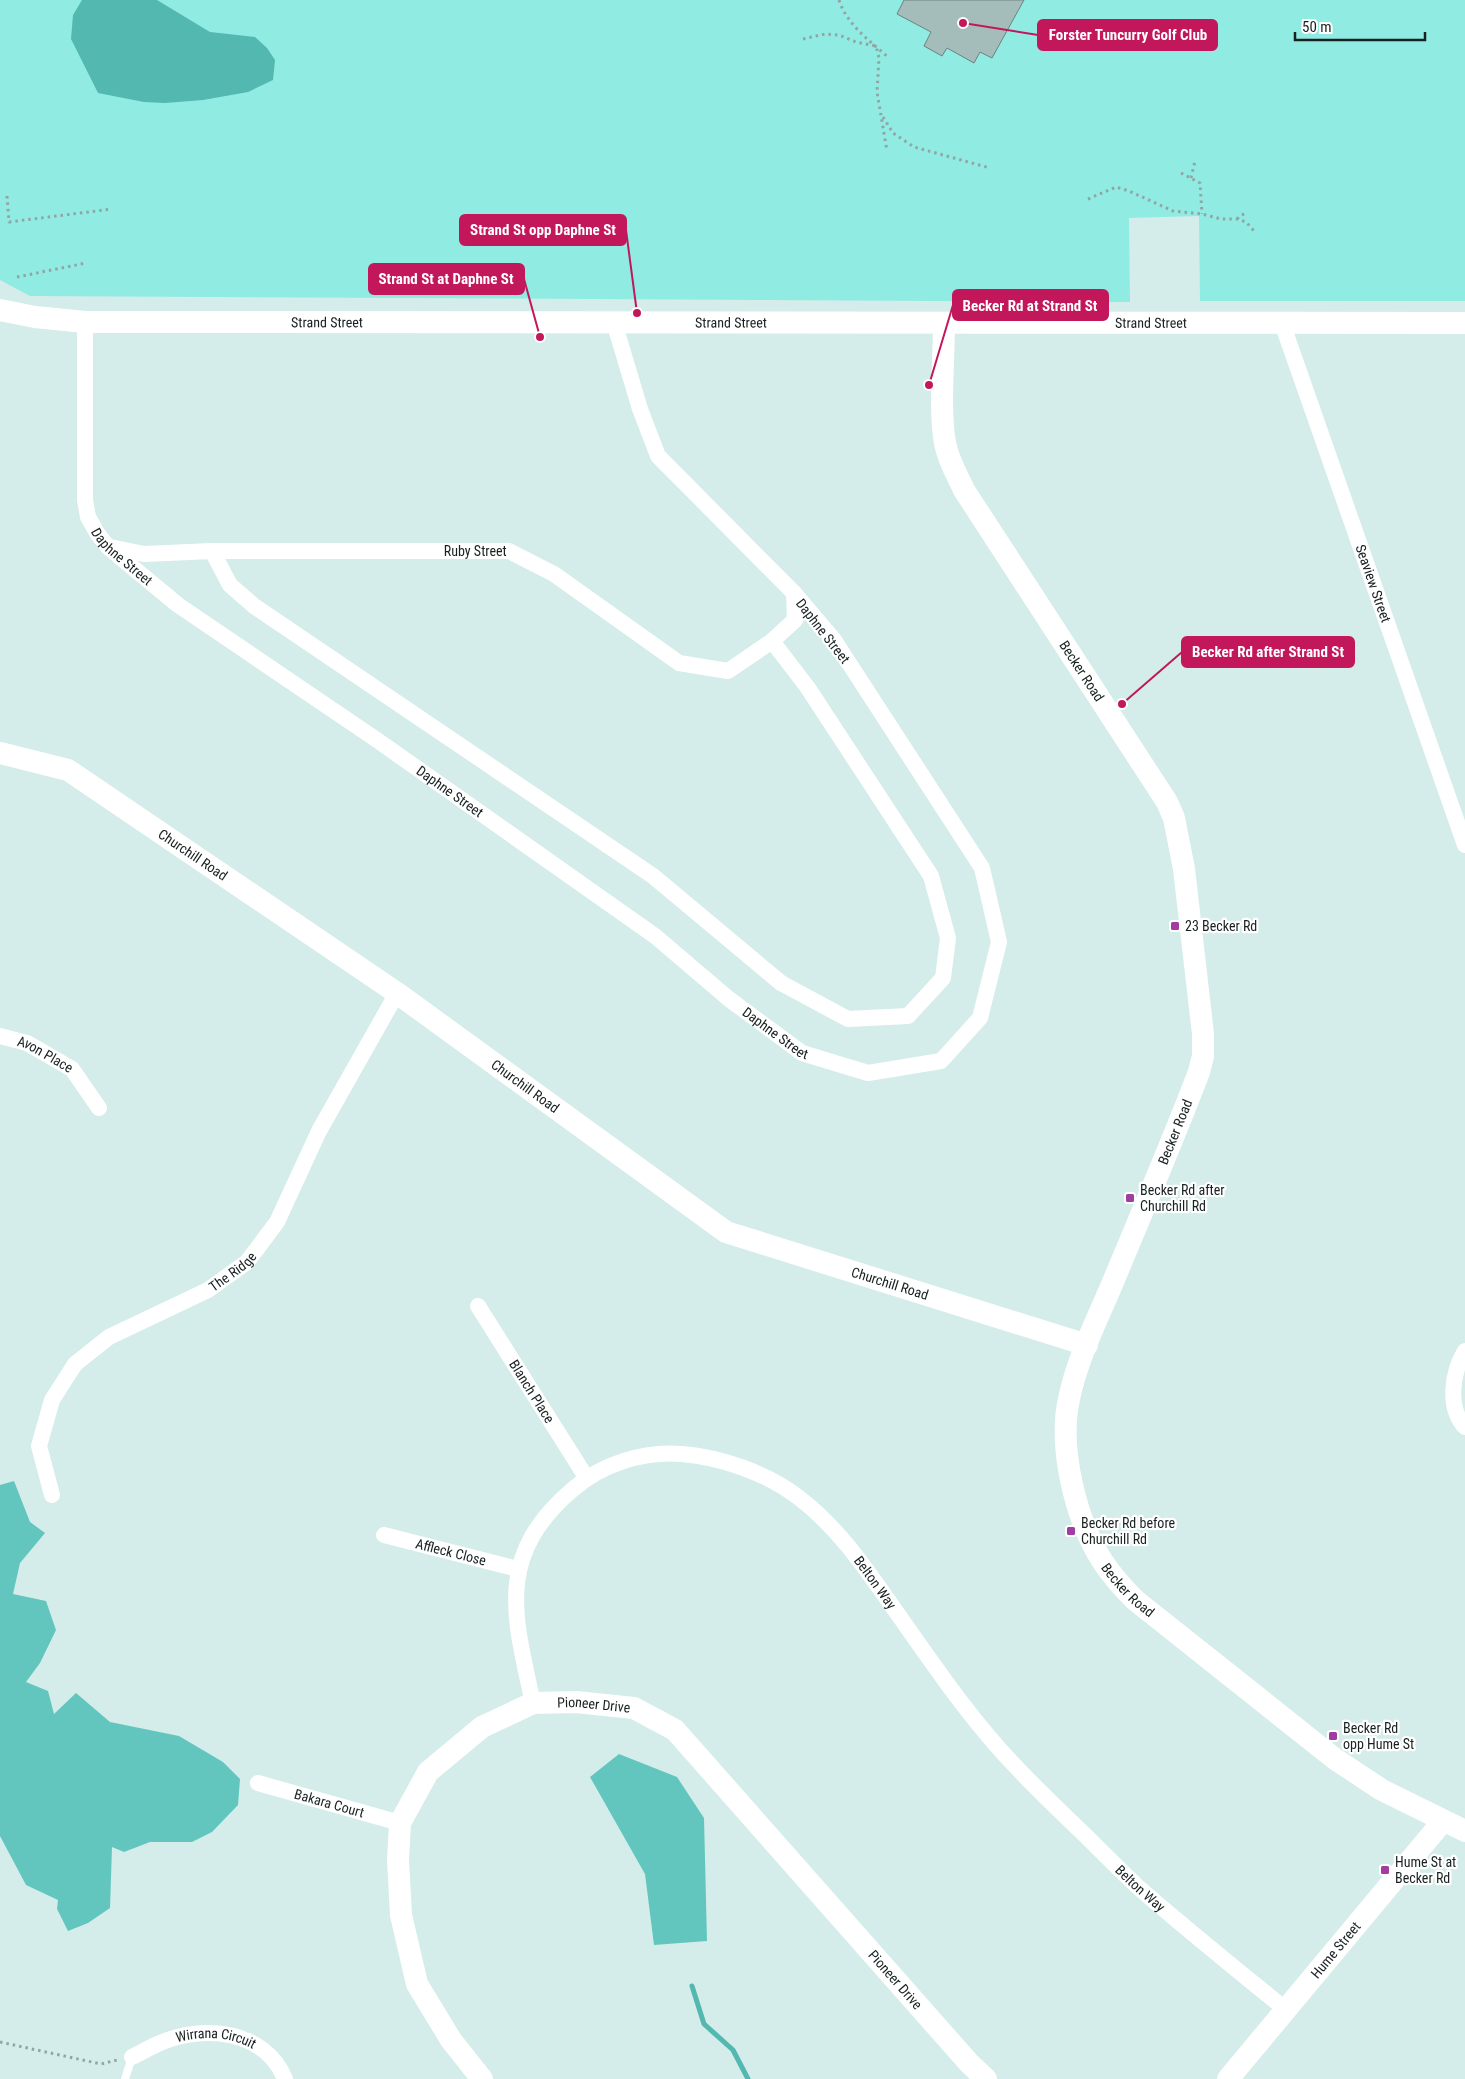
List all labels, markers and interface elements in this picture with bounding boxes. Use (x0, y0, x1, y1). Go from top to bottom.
scale bar (1295, 10, 1425, 42)
text: 50 m (1302, 18, 1332, 36)
callout: Forster Tuncurry Golf Club (1038, 20, 1217, 50)
text: Forster Tuncurry Golf Club (1049, 26, 1207, 44)
callout: Strand St opp Daphne St (460, 215, 626, 245)
text: Strand St opp Daphne St (470, 221, 616, 239)
callout: Strand St at Daphne St (369, 264, 524, 294)
text: Strand St at Daphne St (378, 270, 514, 288)
callout: Becker Rd at Strand St (953, 290, 1108, 320)
text: Becker Rd at Strand St (963, 297, 1098, 315)
street label: Strand Street (291, 314, 363, 330)
street label: Strand Street (695, 314, 767, 330)
street label: Strand Street (1115, 315, 1187, 331)
street label: Daphne Street (88, 525, 156, 589)
street label: Seaview Street (1352, 542, 1394, 625)
street label: Ruby Street (444, 543, 507, 559)
street label: Daphne Street (793, 595, 853, 667)
callout: Becker Rd after Strand St (1182, 637, 1354, 667)
street label: Becker Road (1056, 638, 1107, 704)
text: Becker Rd after Strand St (1192, 643, 1344, 661)
street label: Daphne Street (414, 762, 486, 820)
street label: Churchill Road (155, 826, 230, 884)
place label: 23 Becker Rd (1185, 918, 1257, 934)
marker: 23 Becker Rd (1169, 920, 1181, 932)
street label: Daphne Street (739, 1004, 810, 1062)
street label: Avon Place (16, 1033, 76, 1076)
street label: Churchill Road (488, 1056, 562, 1116)
street label: Becker Road (1155, 1097, 1195, 1167)
place label: Becker Rd after Churchill Rd (1140, 1182, 1225, 1214)
marker: Becker Rd after Churchill Rd (1124, 1192, 1136, 1204)
street label: The Ridge (206, 1249, 260, 1295)
street label: Churchill Road (849, 1264, 930, 1303)
street label: Blanch Place (506, 1357, 558, 1426)
place label: Becker Rd before Churchill Rd (1081, 1515, 1176, 1547)
marker: Becker Rd before Churchill Rd (1065, 1525, 1077, 1537)
street label: Affleck Close (414, 1535, 488, 1569)
street label: Belton Way (851, 1553, 900, 1612)
street label: Becker Road (1098, 1560, 1157, 1620)
street label: Pioneer Drive (557, 1694, 631, 1716)
place label: Becker Rd opp Hume St (1343, 1720, 1414, 1752)
marker: Becker Rd opp Hume St (1327, 1730, 1339, 1742)
street label: Bakara Court (292, 1786, 366, 1821)
place label: Hume St at Becker Rd (1395, 1854, 1456, 1886)
street label: Belton Way (1112, 1862, 1168, 1915)
marker: Hume St at Becker Rd (1379, 1864, 1391, 1876)
street label: Hume Street (1307, 1918, 1364, 1981)
street label: Pioneer Drive (865, 1947, 926, 2013)
street label: Wirrana Circuit (174, 2025, 259, 2052)

